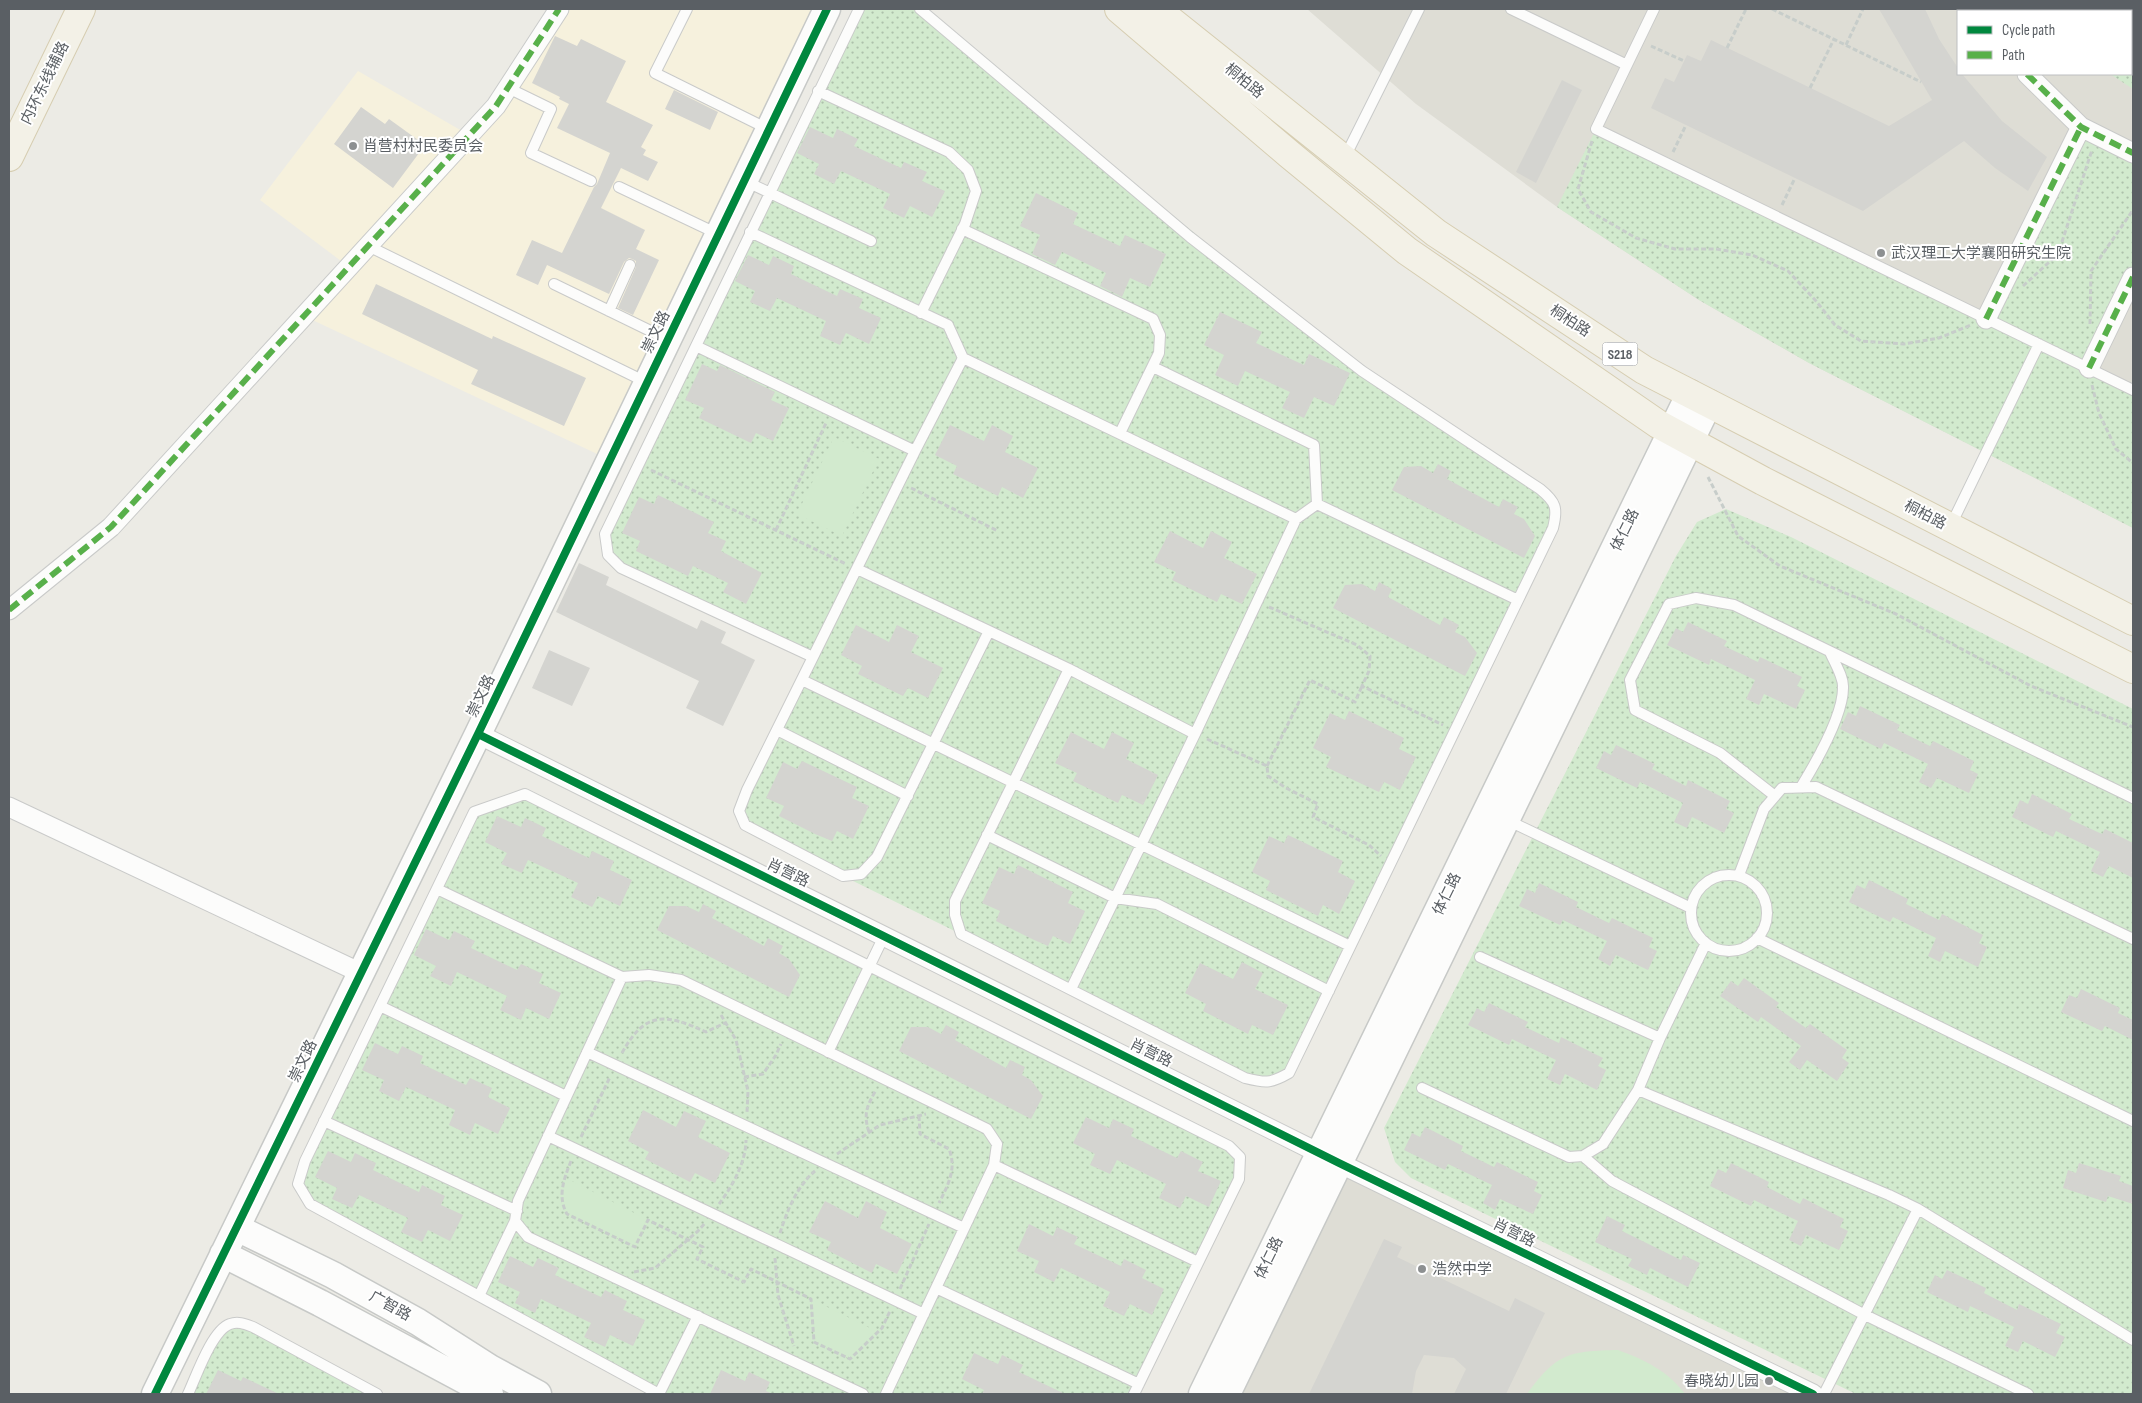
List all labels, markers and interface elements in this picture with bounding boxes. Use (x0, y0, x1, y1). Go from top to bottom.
legend (1957, 10, 2132, 75)
text: Cycle path (2002, 21, 2055, 40)
street label: 内环东线辅路 (17, 38, 73, 128)
text: Path (2002, 46, 2025, 65)
street label: 桐柏路 (1221, 59, 1267, 103)
place label: 肖营村村民委员会 (363, 137, 483, 156)
marker: 肖营村村民委员会 (347, 140, 359, 152)
place label: 武汉理工大学襄阳研究生院 (1891, 244, 2071, 263)
marker: 武汉理工大学襄阳研究生院 (1875, 247, 1887, 259)
street label: 桐柏路 (1546, 301, 1594, 341)
street label: 崇文路 (638, 308, 674, 356)
road number: S218 (1602, 342, 1638, 366)
street label: 桐柏路 (1901, 496, 1949, 534)
street label: 体仁路 (1607, 506, 1643, 554)
street label: 崇文路 (463, 672, 499, 720)
street label: 肖营路 (764, 855, 812, 891)
street label: 体仁路 (1429, 870, 1465, 918)
street label: 肖营路 (1127, 1035, 1175, 1071)
street label: 崇文路 (285, 1037, 321, 1085)
street label: 肖营路 (1490, 1215, 1538, 1251)
street label: 体仁路 (1251, 1234, 1287, 1282)
place label: 浩然中学 (1432, 1260, 1492, 1279)
marker: 浩然中学 (1416, 1263, 1428, 1275)
street label: 广智路 (366, 1287, 414, 1325)
place label: 春晓幼儿园 (1684, 1372, 1759, 1391)
marker: 春晓幼儿园 (1763, 1375, 1775, 1387)

